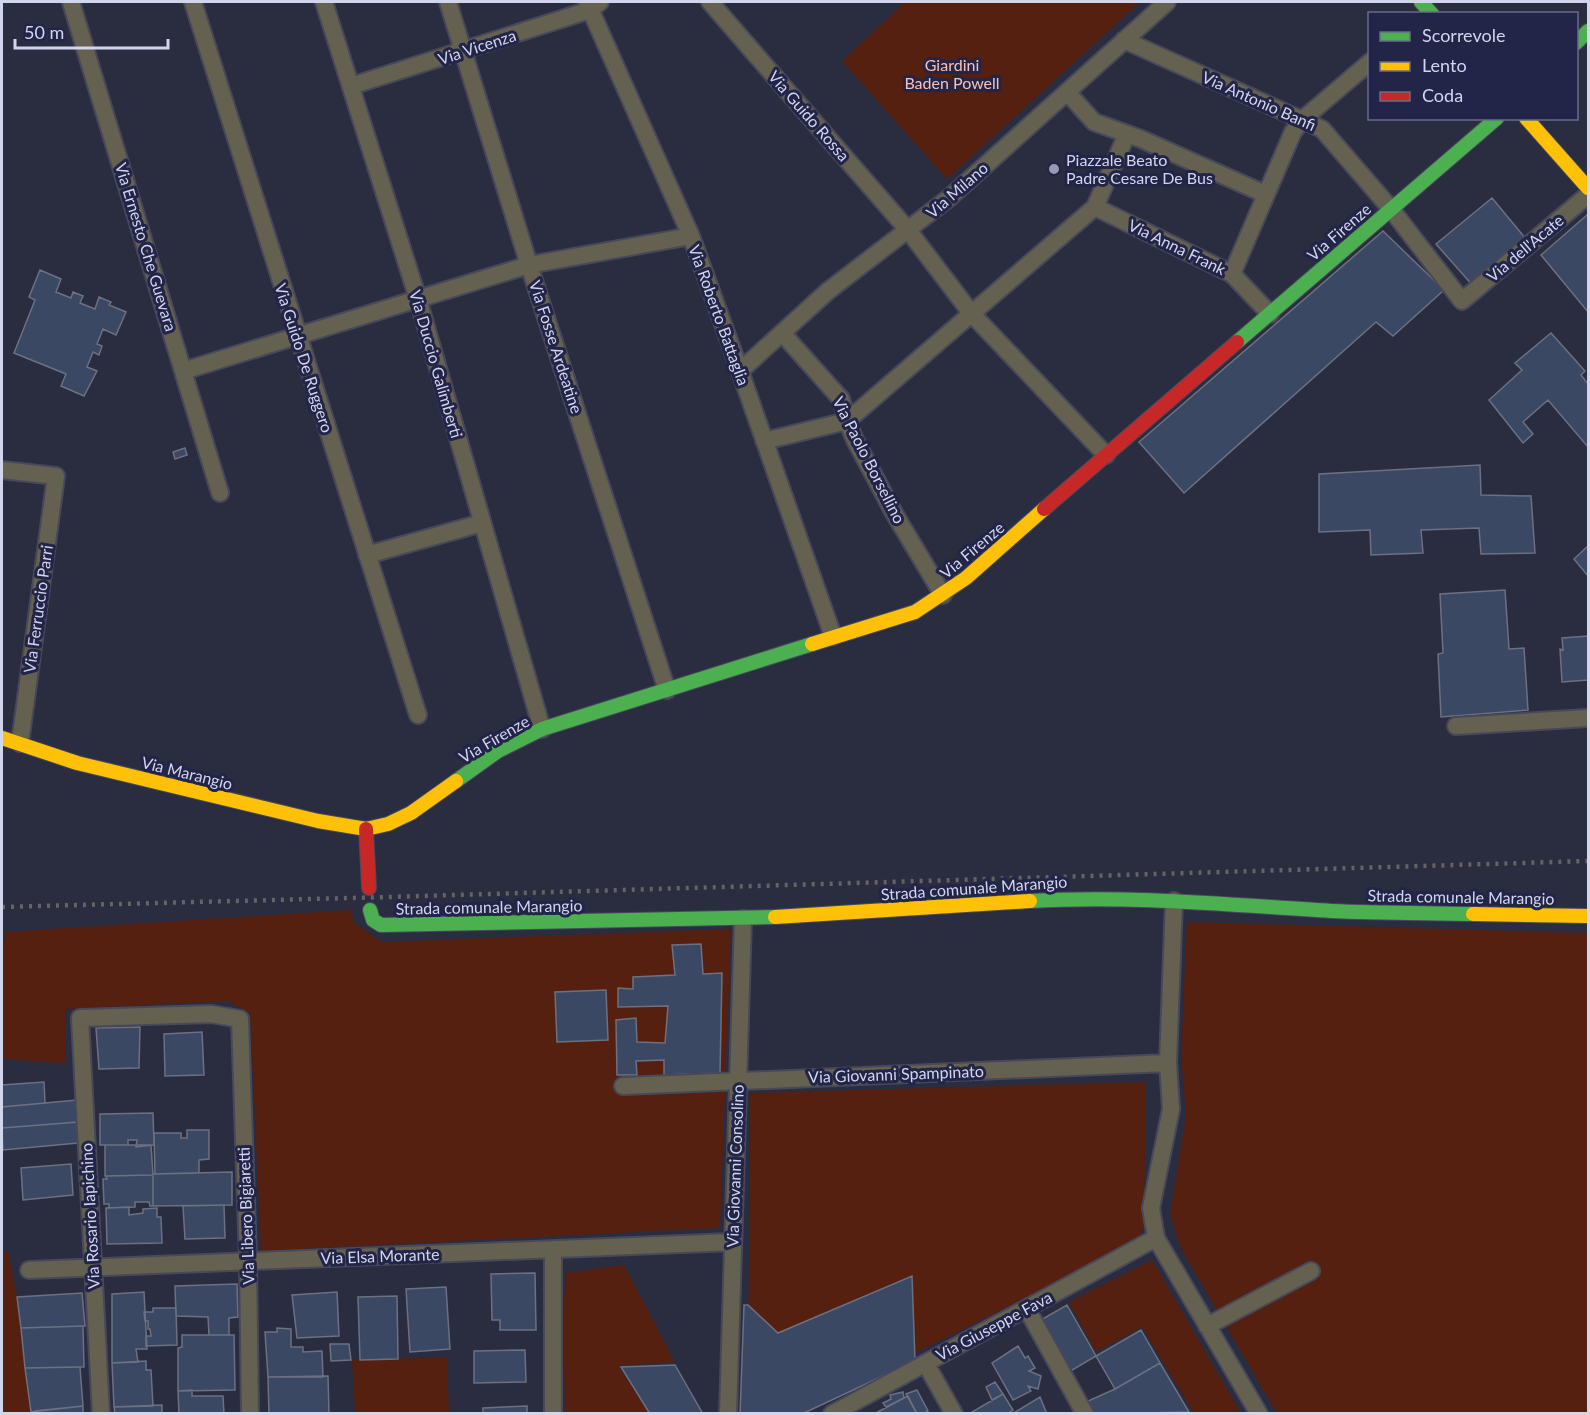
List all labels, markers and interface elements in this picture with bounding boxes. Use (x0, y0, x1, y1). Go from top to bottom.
scale bar (15, 12, 168, 50)
legend (1368, 12, 1578, 120)
text: 50 m (24, 21, 64, 43)
text: Scorrevole (1422, 24, 1505, 46)
street label: Via Vicenza (435, 25, 518, 68)
text: Lento (1422, 54, 1467, 76)
park label: Giardini Baden Powell (904, 55, 1000, 92)
street label: Via Guido Rossa (765, 67, 854, 165)
street label: Via Antonio Banfi (1199, 67, 1319, 134)
text: Coda (1422, 84, 1463, 106)
place label: Piazzale Beato Padre Cesare De Bus (1066, 150, 1213, 187)
street label: Via Milano (922, 158, 991, 221)
street label: Via Ernesto Che Guevara (112, 160, 181, 333)
marker: Piazzale Beato Padre Cesare De Bus (1047, 162, 1061, 176)
street label: Via Firenze (1303, 199, 1374, 264)
street label: Via dell'Acate (1482, 210, 1567, 285)
street label: Via Anna Frank (1125, 215, 1230, 279)
street label: Via Roberto Battaglia (685, 242, 754, 388)
street label: Via Fosse Ardeatine (526, 278, 587, 416)
street label: Via Guido De Ruggero (271, 281, 338, 435)
street label: Via Duccio Galimberti (406, 288, 467, 440)
street label: Via Paolo Borsellino (829, 393, 910, 526)
street label: Via Firenze (936, 517, 1008, 582)
street label: Via Ferruccio Parri (19, 544, 56, 674)
street label: Via Firenze (455, 711, 532, 766)
street label: Via Marangio (140, 752, 235, 793)
street label: Strada comunale Marangio (880, 872, 1068, 903)
street label: Strada comunale Marangio (1367, 885, 1555, 908)
street label: Strada comunale Marangio (395, 895, 583, 918)
street label: Via Giovanni Spampinato (808, 1061, 984, 1086)
street label: Via Giovanni Consolino (722, 1084, 747, 1248)
street label: Via Rosario Iapichino (76, 1142, 103, 1290)
street label: Via Libero Bigiaretti (234, 1147, 257, 1285)
street label: Via Elsa Morante (320, 1244, 440, 1267)
street label: Via Giuseppe Fava (932, 1287, 1055, 1364)

